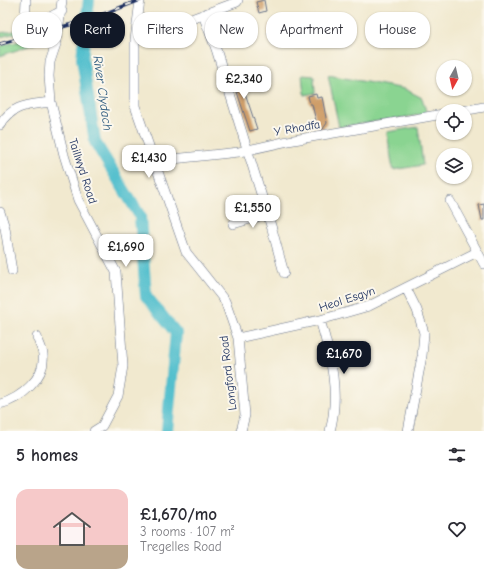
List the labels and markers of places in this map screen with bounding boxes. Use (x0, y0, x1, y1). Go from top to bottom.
pin: £2,340 (211, 66, 277, 100)
pin: £1,430 (116, 145, 182, 179)
pin: £1,550 (220, 195, 286, 229)
pin: £1,690 (93, 234, 159, 268)
pin: £1,670 (311, 341, 377, 375)

